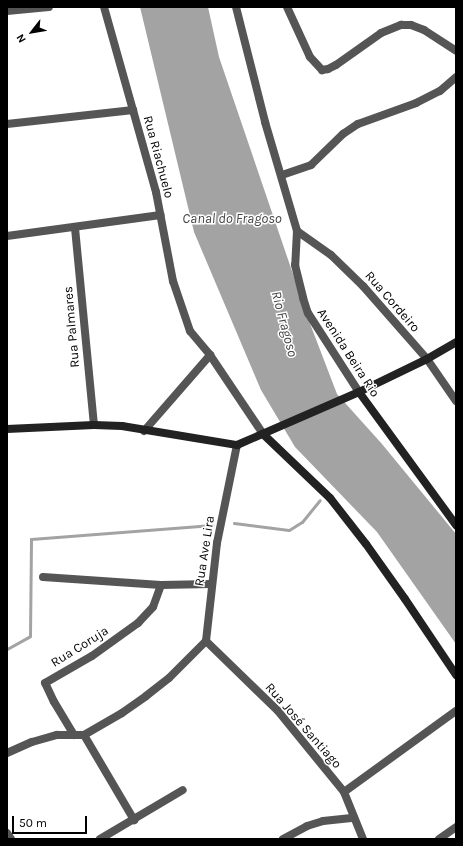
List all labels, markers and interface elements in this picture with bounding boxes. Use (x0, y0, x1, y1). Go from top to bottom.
north arrow (12, 12, 52, 52)
text: N (14, 32, 29, 45)
street label: Rua Riachuelo (139, 114, 177, 200)
water label: Canal do Fragoso (182, 211, 282, 227)
street label: Rua Cordeiro (361, 268, 423, 336)
street label: Rua Palmares (61, 286, 83, 368)
water label: Rio Fragoso (267, 289, 301, 359)
street label: Avenida Beira Rio (314, 306, 382, 400)
street label: Rua Ave Lira (192, 515, 218, 587)
street label: Rua Coruja (48, 623, 112, 671)
street label: Rua José Santiago (262, 680, 344, 772)
scale bar (14, 808, 89, 834)
text: 50 m (19, 816, 47, 830)

